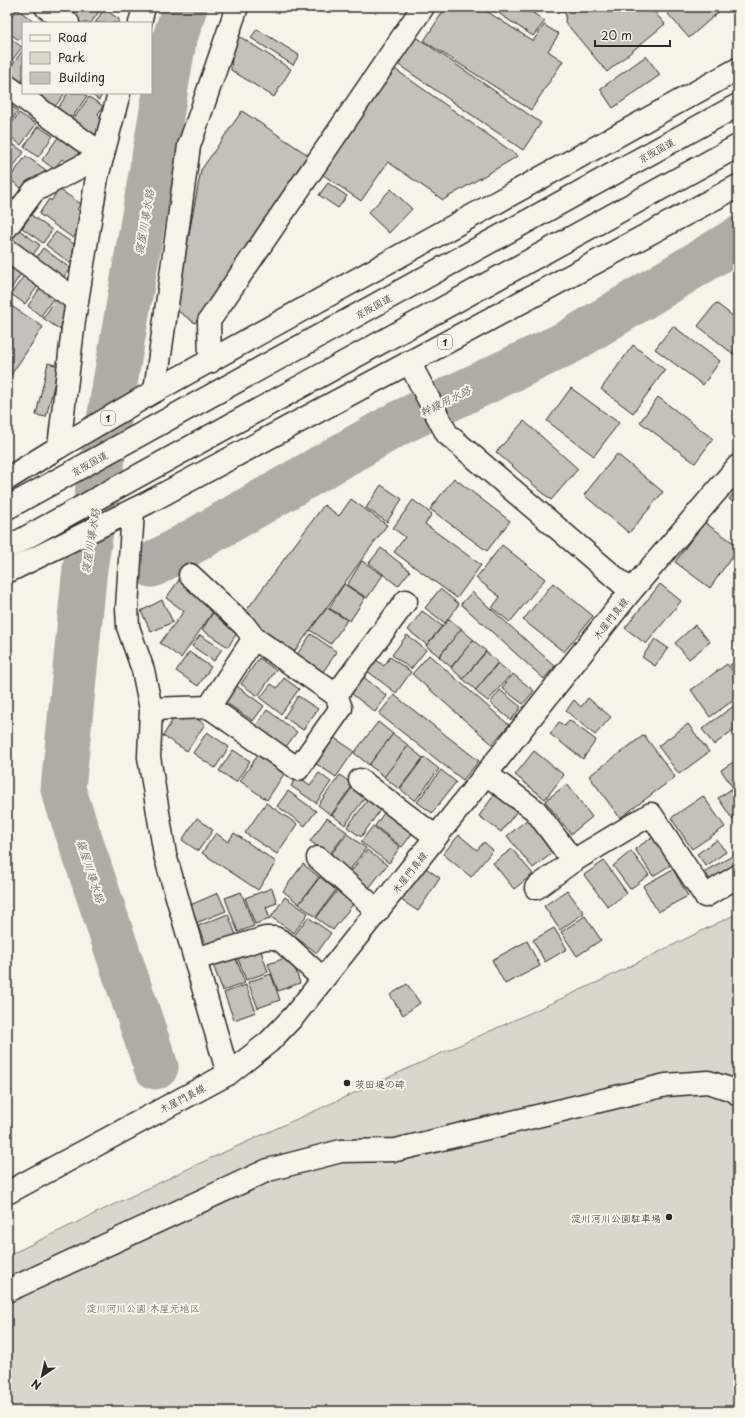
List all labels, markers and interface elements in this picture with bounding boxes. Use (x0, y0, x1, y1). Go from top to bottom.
legend (22, 22, 152, 94)
scale bar (595, 22, 670, 48)
text: 20 m (601, 26, 632, 44)
text: Road (58, 28, 87, 46)
text: Park (58, 48, 85, 66)
text: Building (58, 68, 105, 86)
street label: 京阪国道 (635, 134, 677, 166)
water label: 寝屋川導水路 (130, 187, 158, 256)
street label: 京阪国道 (352, 290, 394, 322)
road number: 1 (438, 335, 452, 349)
water label: 幹線用水路 (417, 381, 474, 421)
road number: 1 (101, 411, 115, 425)
street label: 京阪国道 (68, 447, 110, 479)
water label: 寝屋川導水路 (76, 506, 104, 575)
street label: 木屋門真線 (589, 594, 631, 642)
water label: 寝屋川導水路 (73, 837, 110, 906)
street label: 木屋門真線 (388, 848, 430, 896)
place label: 茨田堤の碑 (355, 1076, 405, 1091)
marker: 茨田堤の碑 (342, 1078, 352, 1088)
street label: 木屋門真線 (156, 1080, 208, 1116)
place label: 淀川河川公園駐車場 (571, 1210, 661, 1225)
marker: 淀川河川公園駐車場 (664, 1212, 674, 1222)
park label: 淀川河川公園 木屋元地区 (86, 1300, 200, 1315)
north arrow (22, 1356, 62, 1396)
text: N (28, 1375, 44, 1394)

